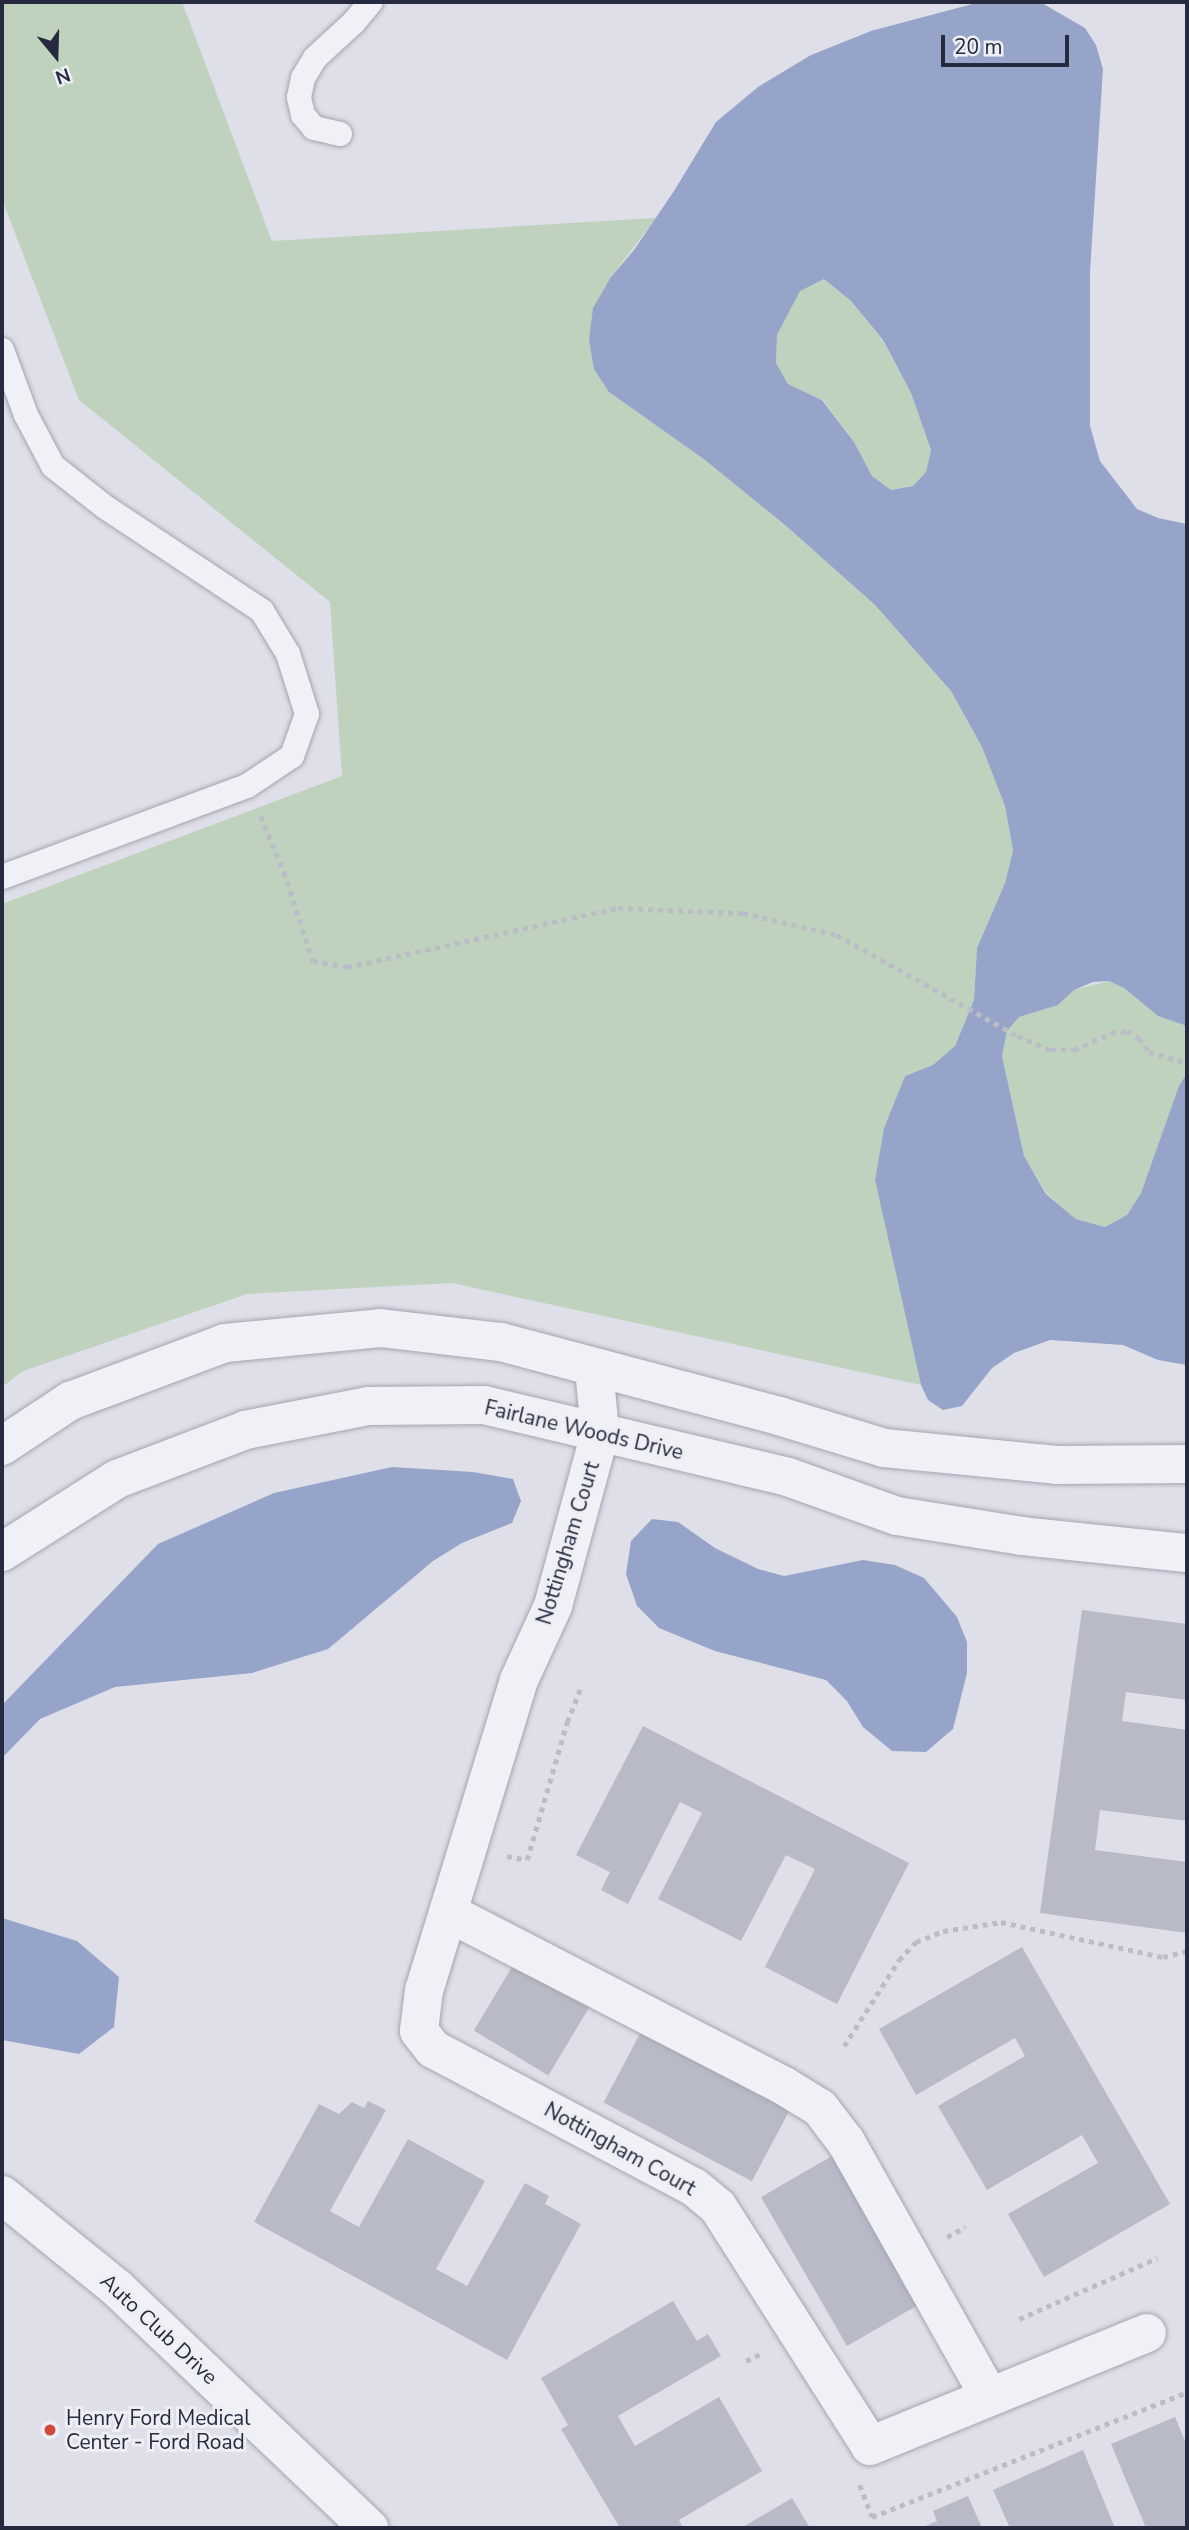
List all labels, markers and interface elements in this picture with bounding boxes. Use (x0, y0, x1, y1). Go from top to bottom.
north arrow (21, 21, 91, 91)
scale bar (944, 21, 1072, 65)
text: 20 m (954, 33, 1003, 61)
text: N (52, 61, 74, 90)
street label: Fairlane Woods Drive (482, 1395, 686, 1465)
street label: Nottingham Court (531, 1458, 605, 1628)
street label: Nottingham Court (540, 2097, 700, 2201)
street label: Auto Club Drive (95, 2268, 223, 2390)
place label: Henry Ford Medical Center - Ford Road (66, 2405, 250, 2455)
marker: Henry Ford Medical Center - Ford Road (40, 2420, 60, 2440)

